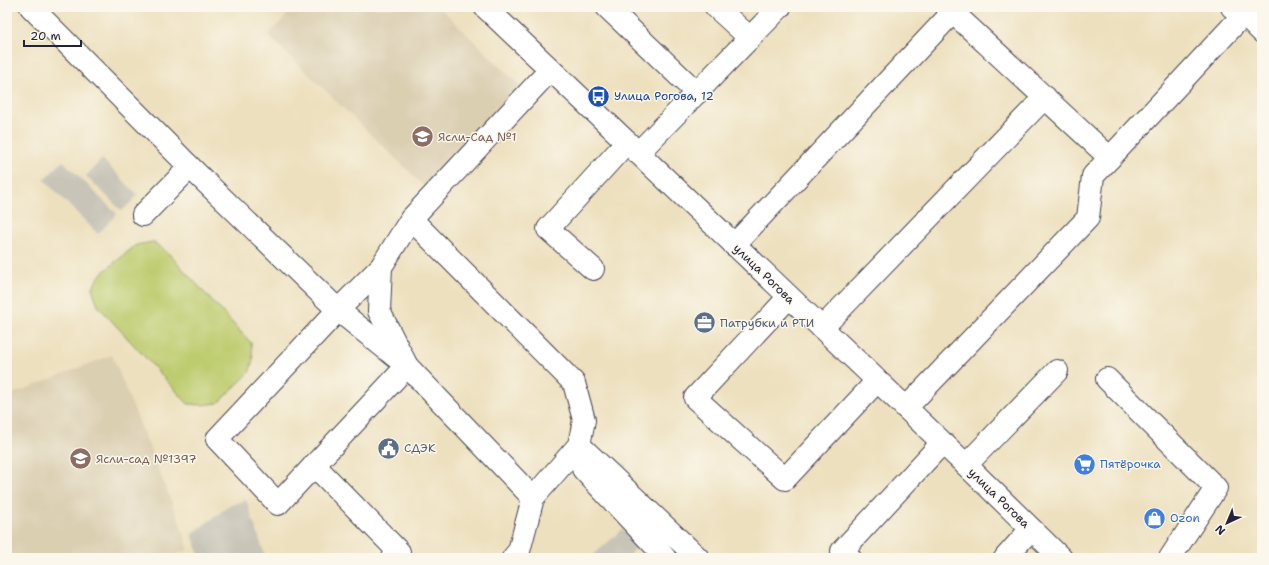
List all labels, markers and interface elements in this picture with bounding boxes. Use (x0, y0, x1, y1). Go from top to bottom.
scale bar (24, 22, 81, 48)
text: 20 m (30, 28, 61, 44)
bus stop icon: Улица Рогова, 12 (586, 83, 612, 109)
place label: Улица Рогова, 12 (614, 88, 714, 104)
school or university icon: Ясли-Сад №1 (410, 124, 436, 150)
place label: Ясли-Сад №1 (438, 129, 517, 145)
street label: улица Рогова (730, 240, 799, 308)
office icon: Патрубки и РТИ (691, 310, 717, 336)
place label: Патрубки и РТИ (720, 315, 814, 331)
public building icon: СДЭК (376, 435, 402, 461)
place label: СДЭК (404, 440, 436, 456)
school or university icon: Ясли-сад №1397 (68, 446, 94, 472)
place label: Ясли-сад №1397 (96, 451, 197, 467)
supermarket icon: Пятёрочка (1072, 451, 1098, 477)
place label: Пятёрочка (1100, 456, 1161, 472)
street label: улица Рогова (965, 464, 1034, 532)
north arrow (1207, 503, 1247, 543)
shop icon: Ozon (1142, 505, 1168, 531)
place label: Ozon (1170, 510, 1200, 526)
text: N (1212, 521, 1229, 538)

